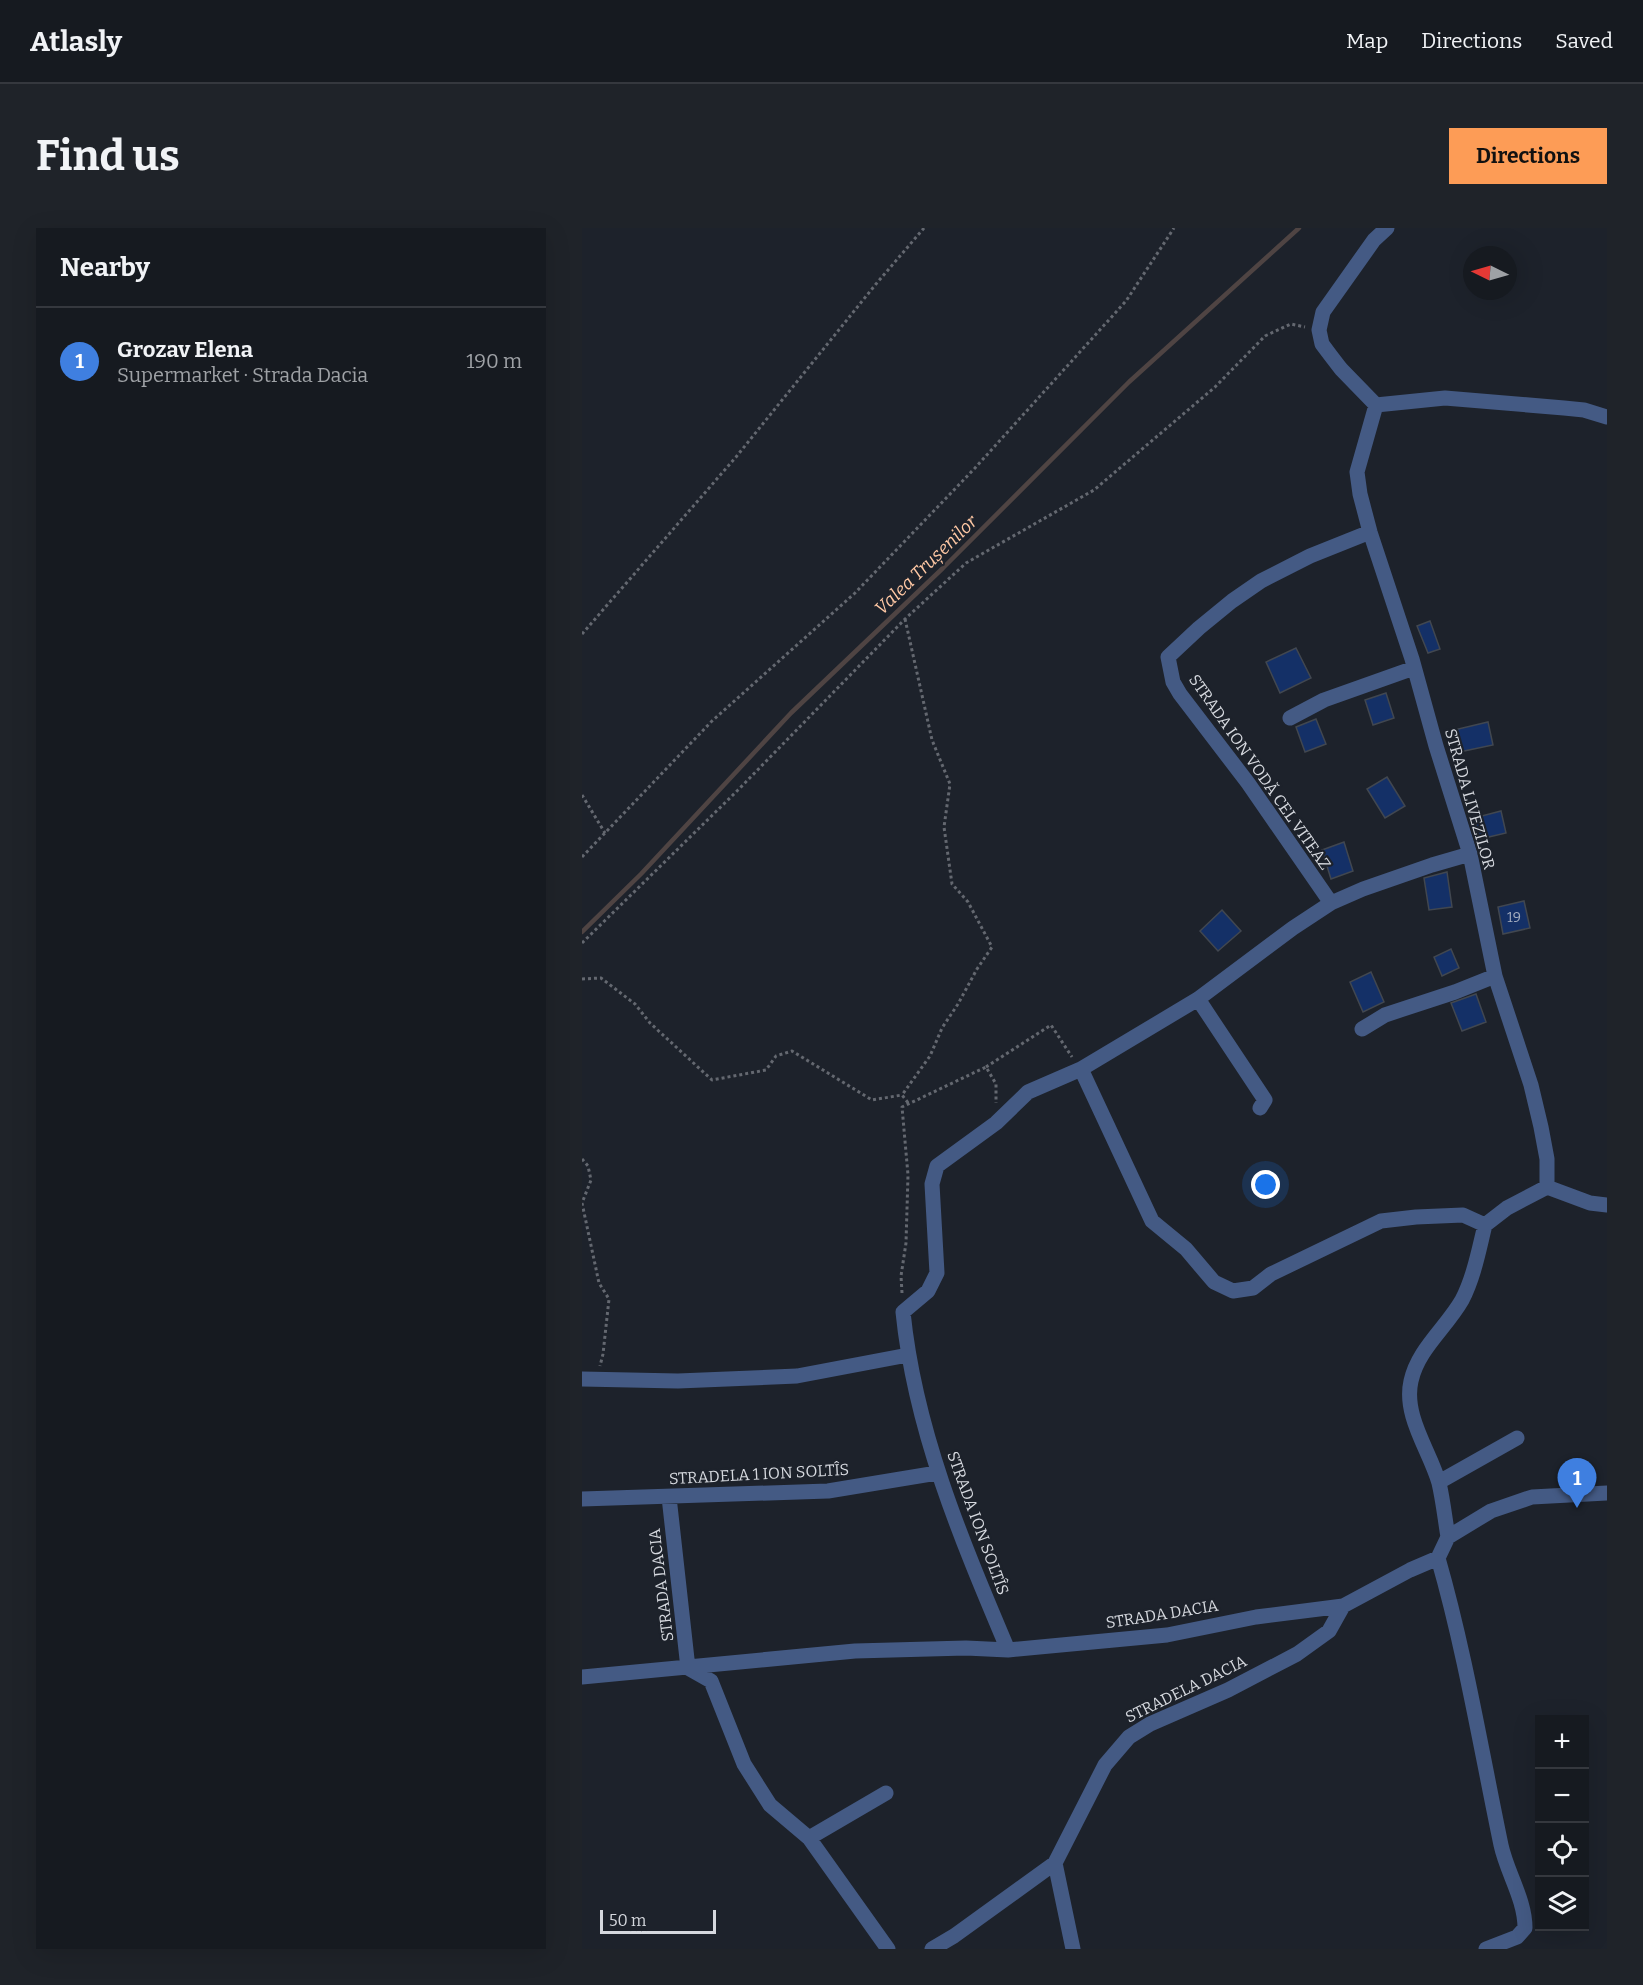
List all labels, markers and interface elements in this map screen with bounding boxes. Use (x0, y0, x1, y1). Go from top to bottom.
text: Atlasly (30, 25, 122, 58)
text: Map (1346, 28, 1388, 54)
text: Directions (1421, 28, 1522, 54)
text: Saved (1555, 28, 1613, 54)
button: Directions (1449, 128, 1607, 184)
text: Find us (36, 131, 180, 181)
north arrow (1463, 246, 1517, 300)
text: Nearby (60, 252, 150, 283)
text: Grozav Elena (117, 336, 253, 363)
text: 1 (75, 349, 84, 373)
text: 190 m (466, 349, 522, 373)
text: Supermarket · Strada Dacia (117, 363, 368, 387)
water label: Valea Trușenilor (870, 510, 982, 619)
street label: STRADA ION VODĂ CEL VITEAZ (1185, 670, 1336, 873)
street label: STRADA LIVEZILOR (1441, 726, 1499, 872)
house number: 19 (1507, 909, 1521, 926)
your location (1251, 1170, 1280, 1199)
street label: STRADA ION SOLTÎS (943, 1448, 1014, 1597)
pin: 1 (1558, 1458, 1596, 1508)
street label: STRADELA 1 ION SOLTÎS (668, 1459, 850, 1488)
street label: STRADA DACIA (645, 1527, 677, 1643)
street label: STRADA DACIA (1104, 1596, 1220, 1632)
street label: STRADELA DACIA (1122, 1651, 1250, 1727)
map controls (1535, 1715, 1589, 1931)
button: + (1535, 1715, 1589, 1769)
button: − (1535, 1769, 1589, 1823)
button: locate (1535, 1823, 1589, 1877)
button: layers (1535, 1877, 1589, 1931)
scale bar (600, 1907, 716, 1934)
text: 50 m (609, 1911, 646, 1930)

